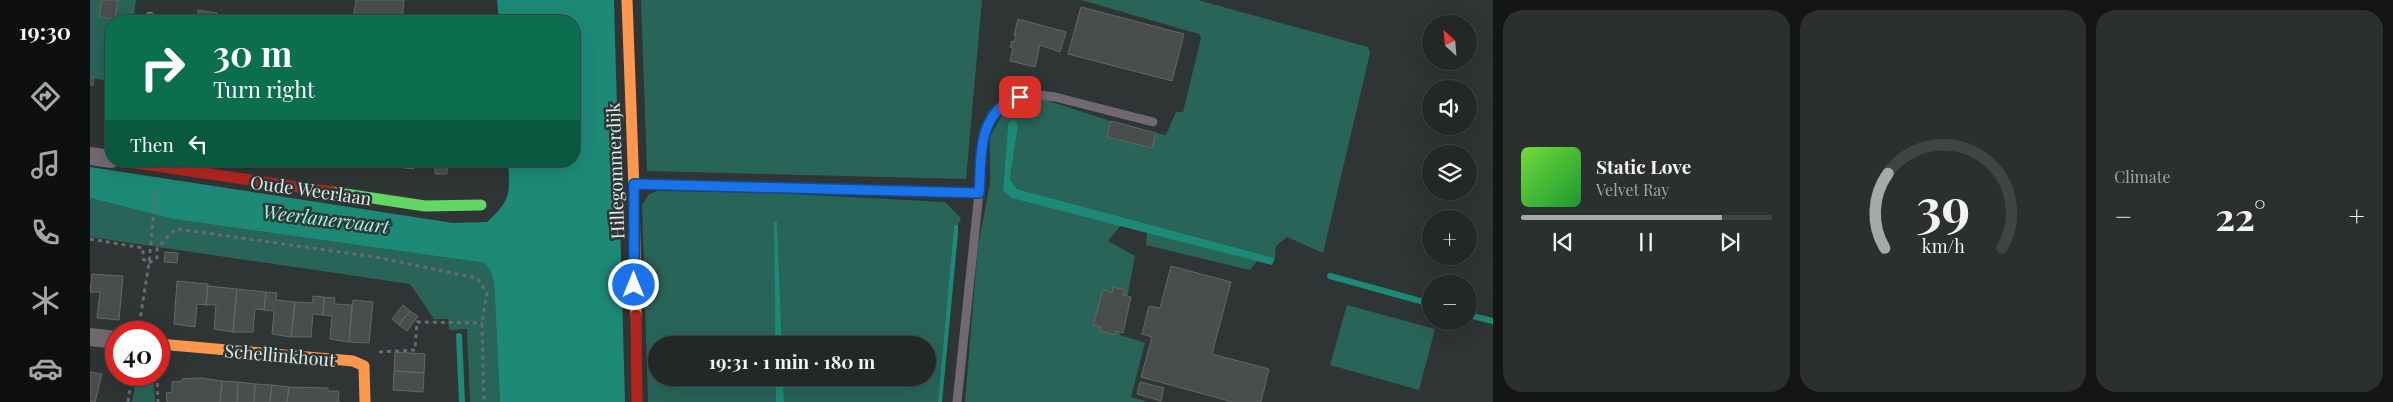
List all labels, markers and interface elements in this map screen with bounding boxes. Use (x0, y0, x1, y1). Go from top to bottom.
north arrow (1422, 15, 1478, 70)
map controls (1422, 15, 1477, 330)
text: 19:30 (19, 16, 71, 46)
text: 30 m (213, 29, 293, 76)
icon: right (130, 35, 195, 100)
text: Turn right (213, 74, 315, 104)
pin (999, 76, 1041, 118)
icon: directions (28, 79, 63, 114)
button: sound (1422, 80, 1477, 135)
icon: arrive (1006, 83, 1034, 111)
street label: Hillegommerdijk (601, 102, 629, 240)
icon: left (184, 130, 212, 158)
text: Then (130, 131, 174, 157)
button: layers (1422, 145, 1477, 200)
icon: music (28, 147, 63, 182)
text: Static Love (1596, 153, 1691, 179)
text: Climate (2114, 166, 2171, 187)
street label: Oude Weerlaan (249, 170, 373, 210)
text: 39 (1916, 171, 1970, 240)
text: Velvet Ray (1596, 179, 1669, 200)
text: 22° (2215, 190, 2266, 241)
water label: Weerlanervaart (261, 197, 392, 239)
text: − (2114, 197, 2132, 234)
text: + (2349, 197, 2365, 234)
button: + (1422, 210, 1477, 265)
icon: phone (28, 215, 63, 250)
icon: previous (1549, 228, 1577, 256)
icon: pause (1632, 228, 1660, 256)
icon: next (1716, 228, 1744, 256)
text: km/h (1922, 234, 1965, 257)
position arrow (607, 258, 659, 310)
button: − (1422, 275, 1477, 330)
icon: climate (28, 283, 63, 318)
speed limit sign: 40 (105, 321, 170, 386)
street label: Schellinkhout (224, 338, 337, 372)
text: 19:31 · 1 min · 180 m (709, 348, 875, 374)
icon: car (28, 351, 63, 386)

